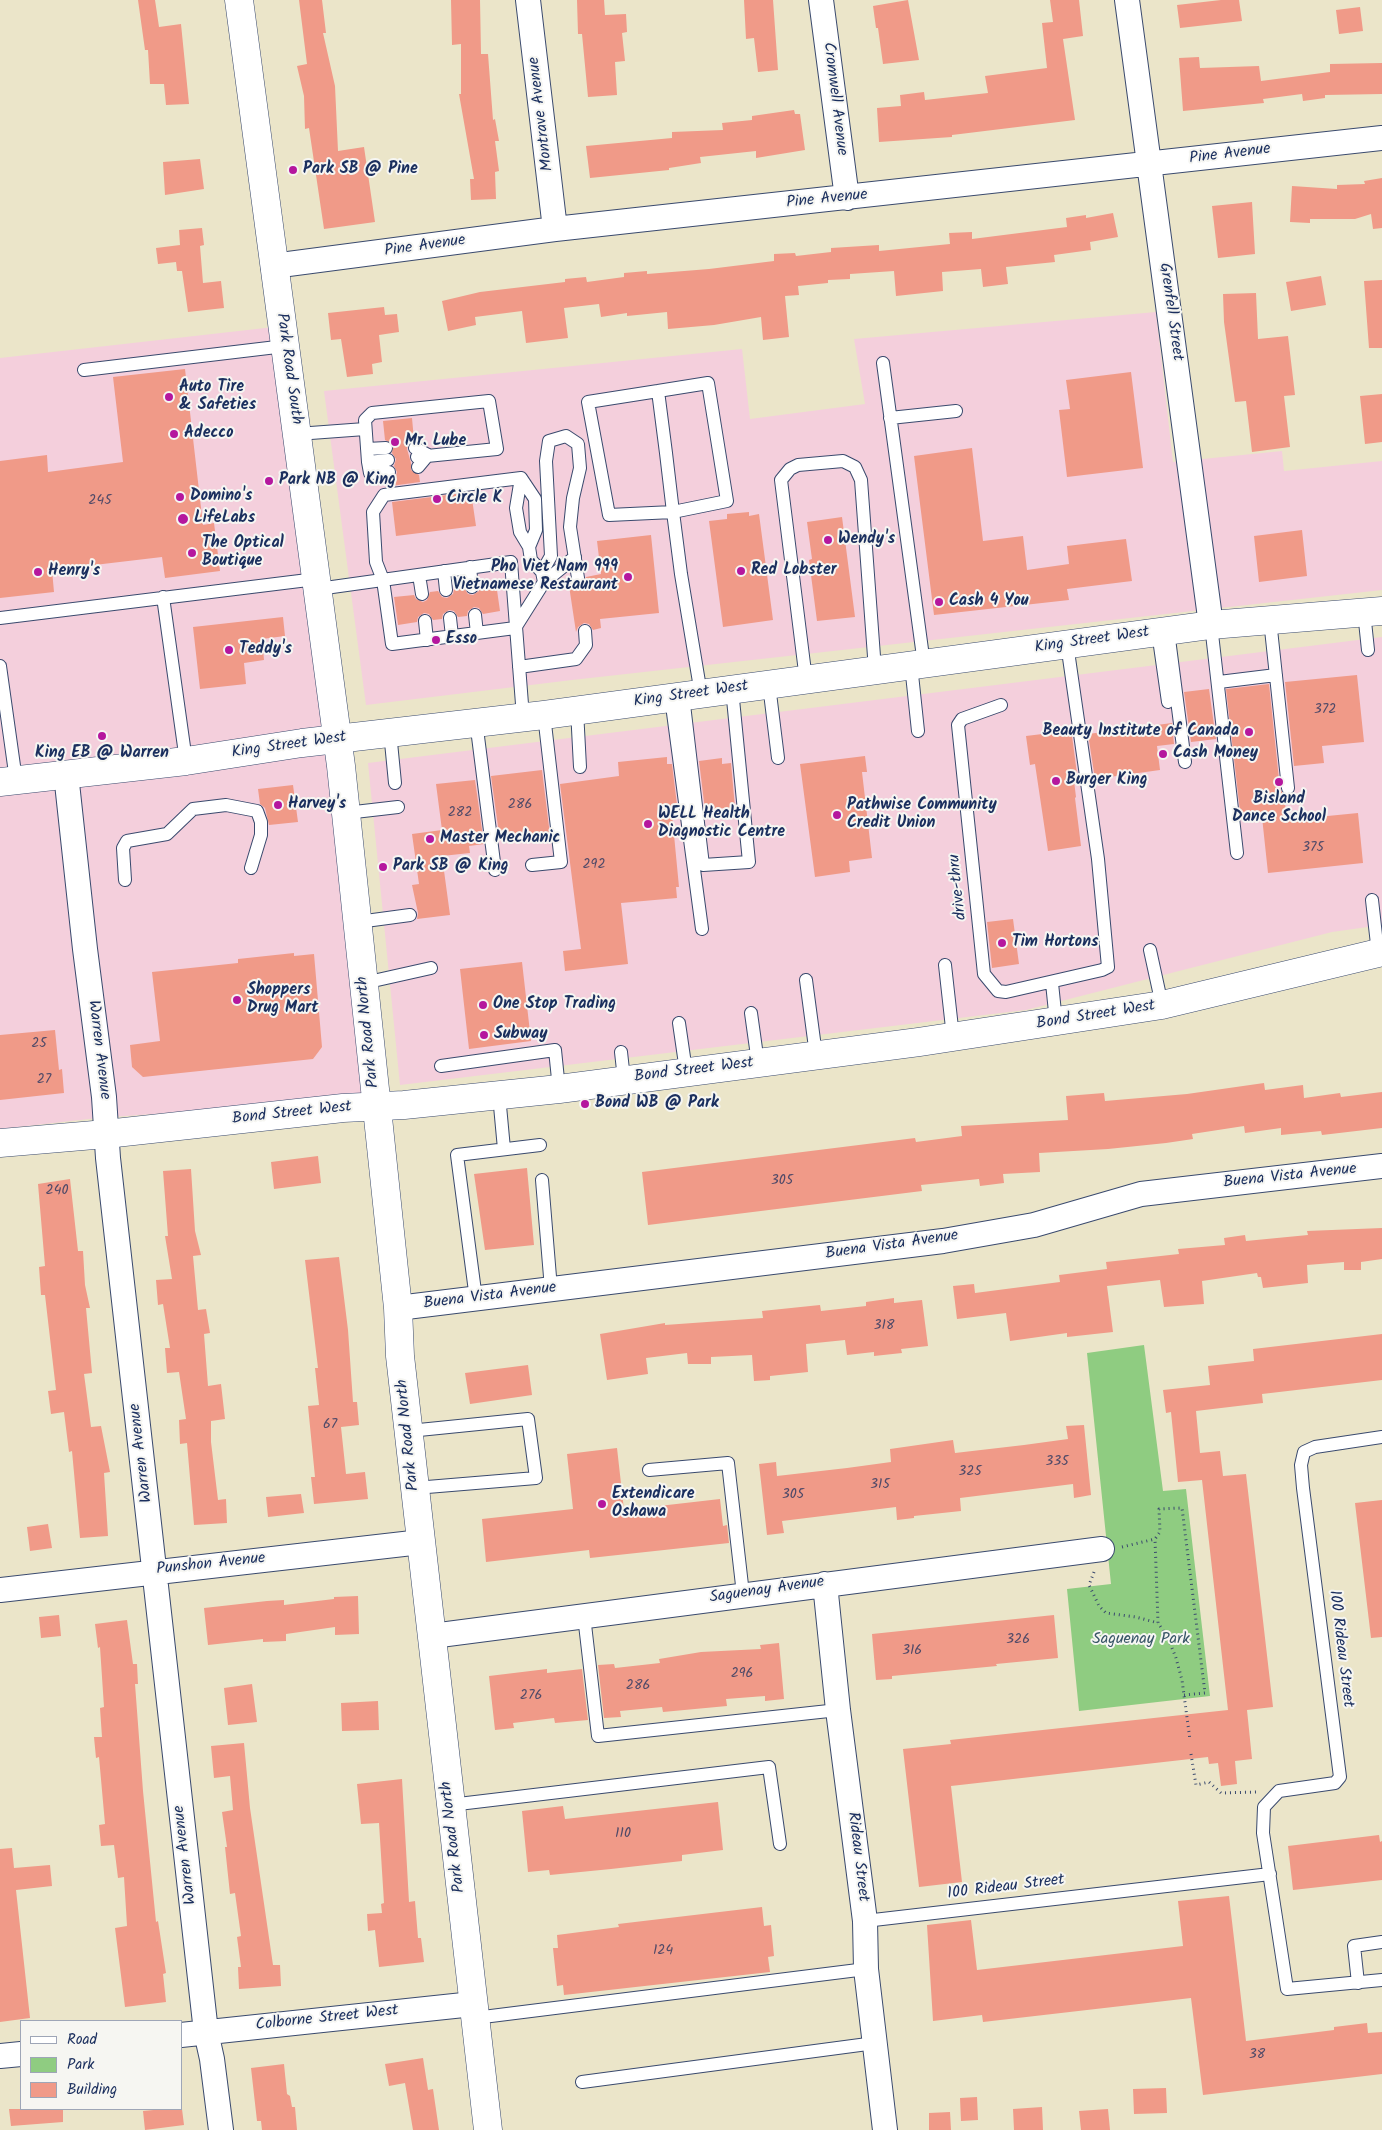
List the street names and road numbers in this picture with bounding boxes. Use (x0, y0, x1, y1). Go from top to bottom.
street label: Cromwell Avenue (818, 41, 850, 157)
street label: Montrave Avenue (525, 56, 559, 172)
street label: Pine Avenue (1188, 140, 1272, 170)
street label: Pine Avenue (785, 186, 869, 214)
street label: Pine Avenue (383, 232, 467, 262)
street label: Grenfell Street (1154, 262, 1186, 362)
street label: Park Road South (271, 312, 305, 426)
street label: King Street West (1033, 623, 1151, 659)
street label: King Street West (632, 677, 750, 713)
street label: King Street West (230, 728, 348, 764)
street label: drive-thru (946, 853, 972, 921)
street label: Park Road North (354, 975, 384, 1089)
street label: Bond Street West (1035, 997, 1157, 1035)
street label: Warren Avenue (82, 999, 114, 1101)
street label: Bond Street West (633, 1054, 755, 1088)
street label: Bond Street West (231, 1098, 353, 1130)
street label: Buena Vista Avenue (1222, 1160, 1358, 1194)
street label: Buena Vista Avenue (824, 1227, 960, 1265)
street label: Buena Vista Avenue (422, 1279, 558, 1315)
street label: Park Road North (394, 1378, 424, 1492)
street label: Warren Avenue (126, 1402, 158, 1504)
street label: Punshon Avenue (155, 1550, 267, 1580)
street label: Saguenay Avenue (708, 1573, 826, 1609)
street label: 100 Rideau Street (1323, 1589, 1357, 1709)
street label: Park Road North (438, 1780, 470, 1894)
street label: Warren Avenue (170, 1804, 202, 1906)
street label: Rideau Street (842, 1811, 872, 1903)
street label: 100 Rideau Street (946, 1871, 1066, 1905)
street label: Colborne Street West (255, 2002, 399, 2036)

